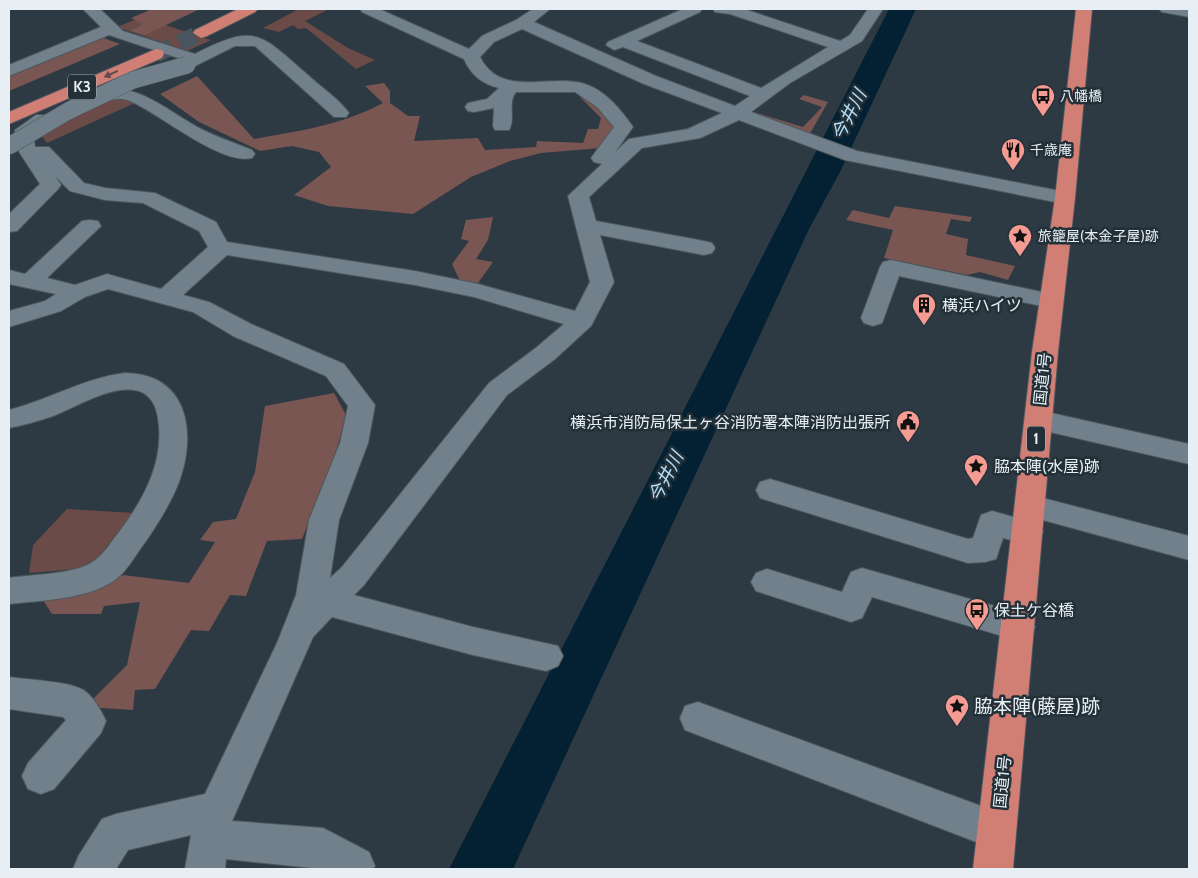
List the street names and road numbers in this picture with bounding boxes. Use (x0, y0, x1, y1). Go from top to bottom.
road number: K3 (68, 74, 96, 100)
street label: 国道1号 (1030, 352, 1055, 407)
road number: 1 (1027, 426, 1045, 452)
street label: 国道1号 (990, 755, 1015, 810)

